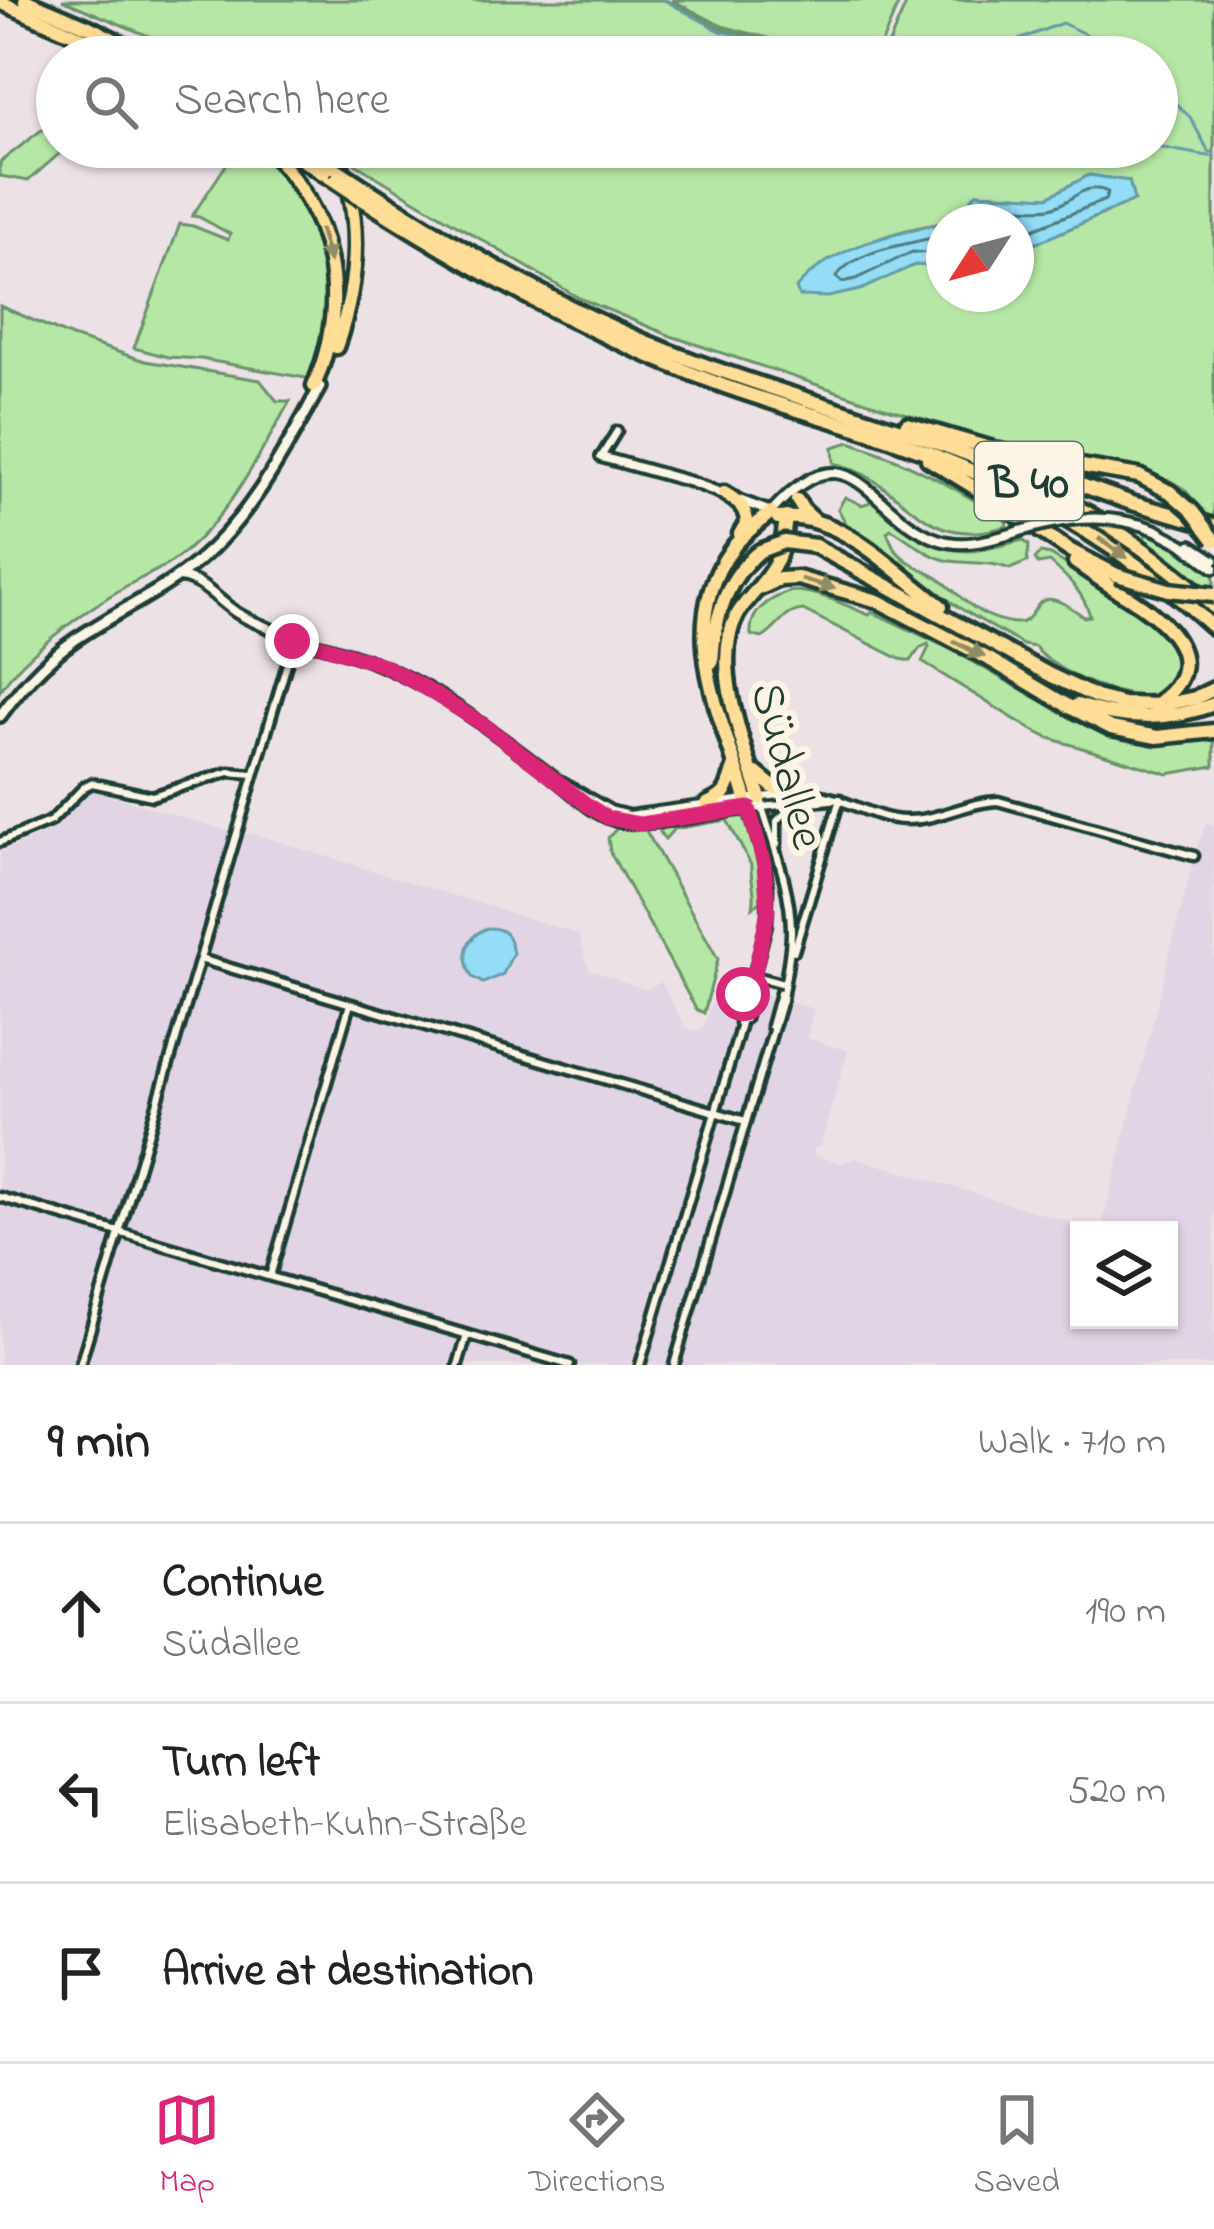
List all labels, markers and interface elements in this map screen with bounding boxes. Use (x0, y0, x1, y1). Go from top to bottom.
search box (36, 36, 1178, 168)
icon: search (78, 69, 144, 135)
text: Search here (174, 69, 390, 135)
north arrow (926, 204, 1034, 312)
one-way arrow (317, 228, 335, 265)
road number: B 40 (975, 442, 1083, 520)
one-way arrow (1096, 537, 1129, 559)
one-way arrow (800, 576, 837, 594)
route end (265, 614, 319, 668)
one-way arrow (952, 638, 987, 658)
street label: Südallee (729, 675, 841, 858)
route start (716, 967, 770, 1021)
map controls (1070, 1221, 1178, 1329)
button: layers (1070, 1221, 1178, 1329)
text: 9 min (48, 1406, 150, 1481)
text: Walk · 710 m (978, 1415, 1166, 1472)
text: Continue (162, 1551, 323, 1617)
icon: ahead (48, 1580, 114, 1646)
text: 190 m (1085, 1584, 1166, 1641)
text: Südallee (162, 1617, 300, 1674)
text: Turn left (162, 1731, 320, 1797)
icon: left (48, 1760, 114, 1826)
text: 520 m (1067, 1764, 1166, 1821)
text: Elisabeth-Kuhn-Straße (162, 1797, 527, 1854)
icon: arrive (48, 1940, 114, 2006)
text: Arrive at destination (162, 1940, 533, 2006)
tab: Map (154, 2087, 220, 2207)
tab: Directions (528, 2087, 665, 2207)
tab: Saved (974, 2087, 1060, 2207)

